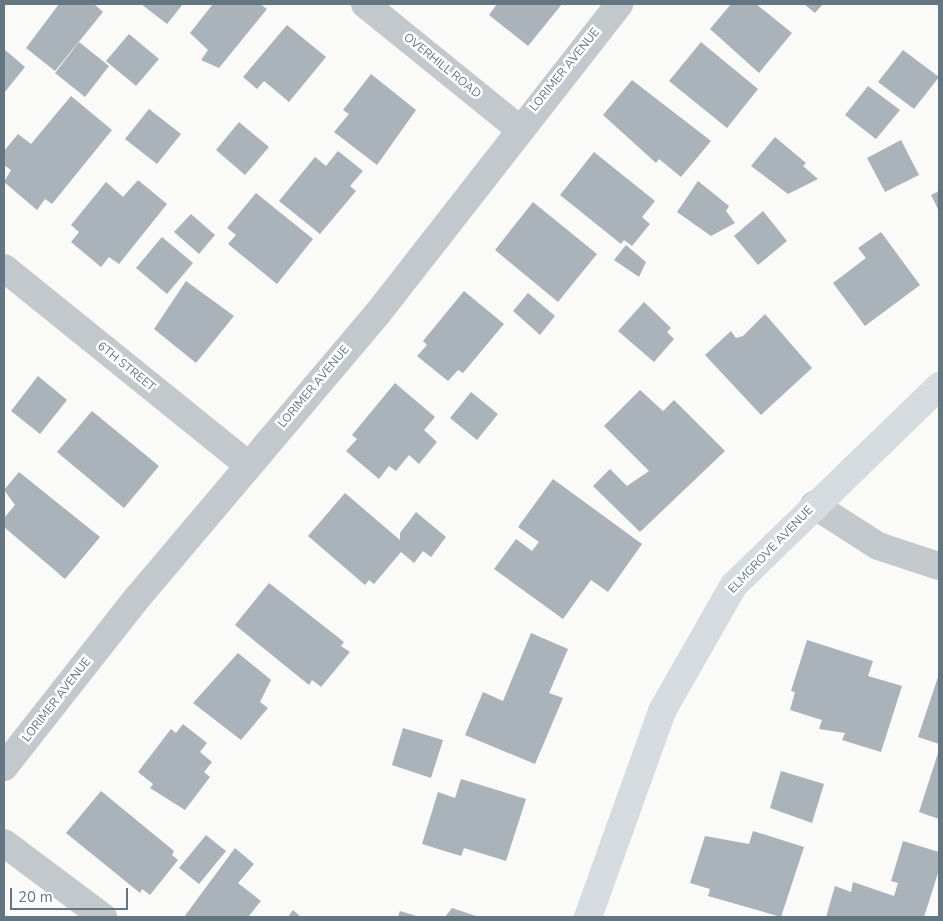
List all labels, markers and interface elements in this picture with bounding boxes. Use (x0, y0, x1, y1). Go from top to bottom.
street label: LORIMER AVENUE (527, 26, 603, 114)
street label: OVERHILL ROAD (400, 30, 484, 102)
street label: 6TH STREET (94, 339, 158, 395)
street label: LORIMER AVENUE (275, 343, 353, 431)
street label: ELMGROVE AVENUE (726, 503, 816, 597)
street label: LORIMER AVENUE (20, 655, 94, 745)
scale bar (12, 878, 130, 910)
text: 20 m (18, 887, 53, 907)

